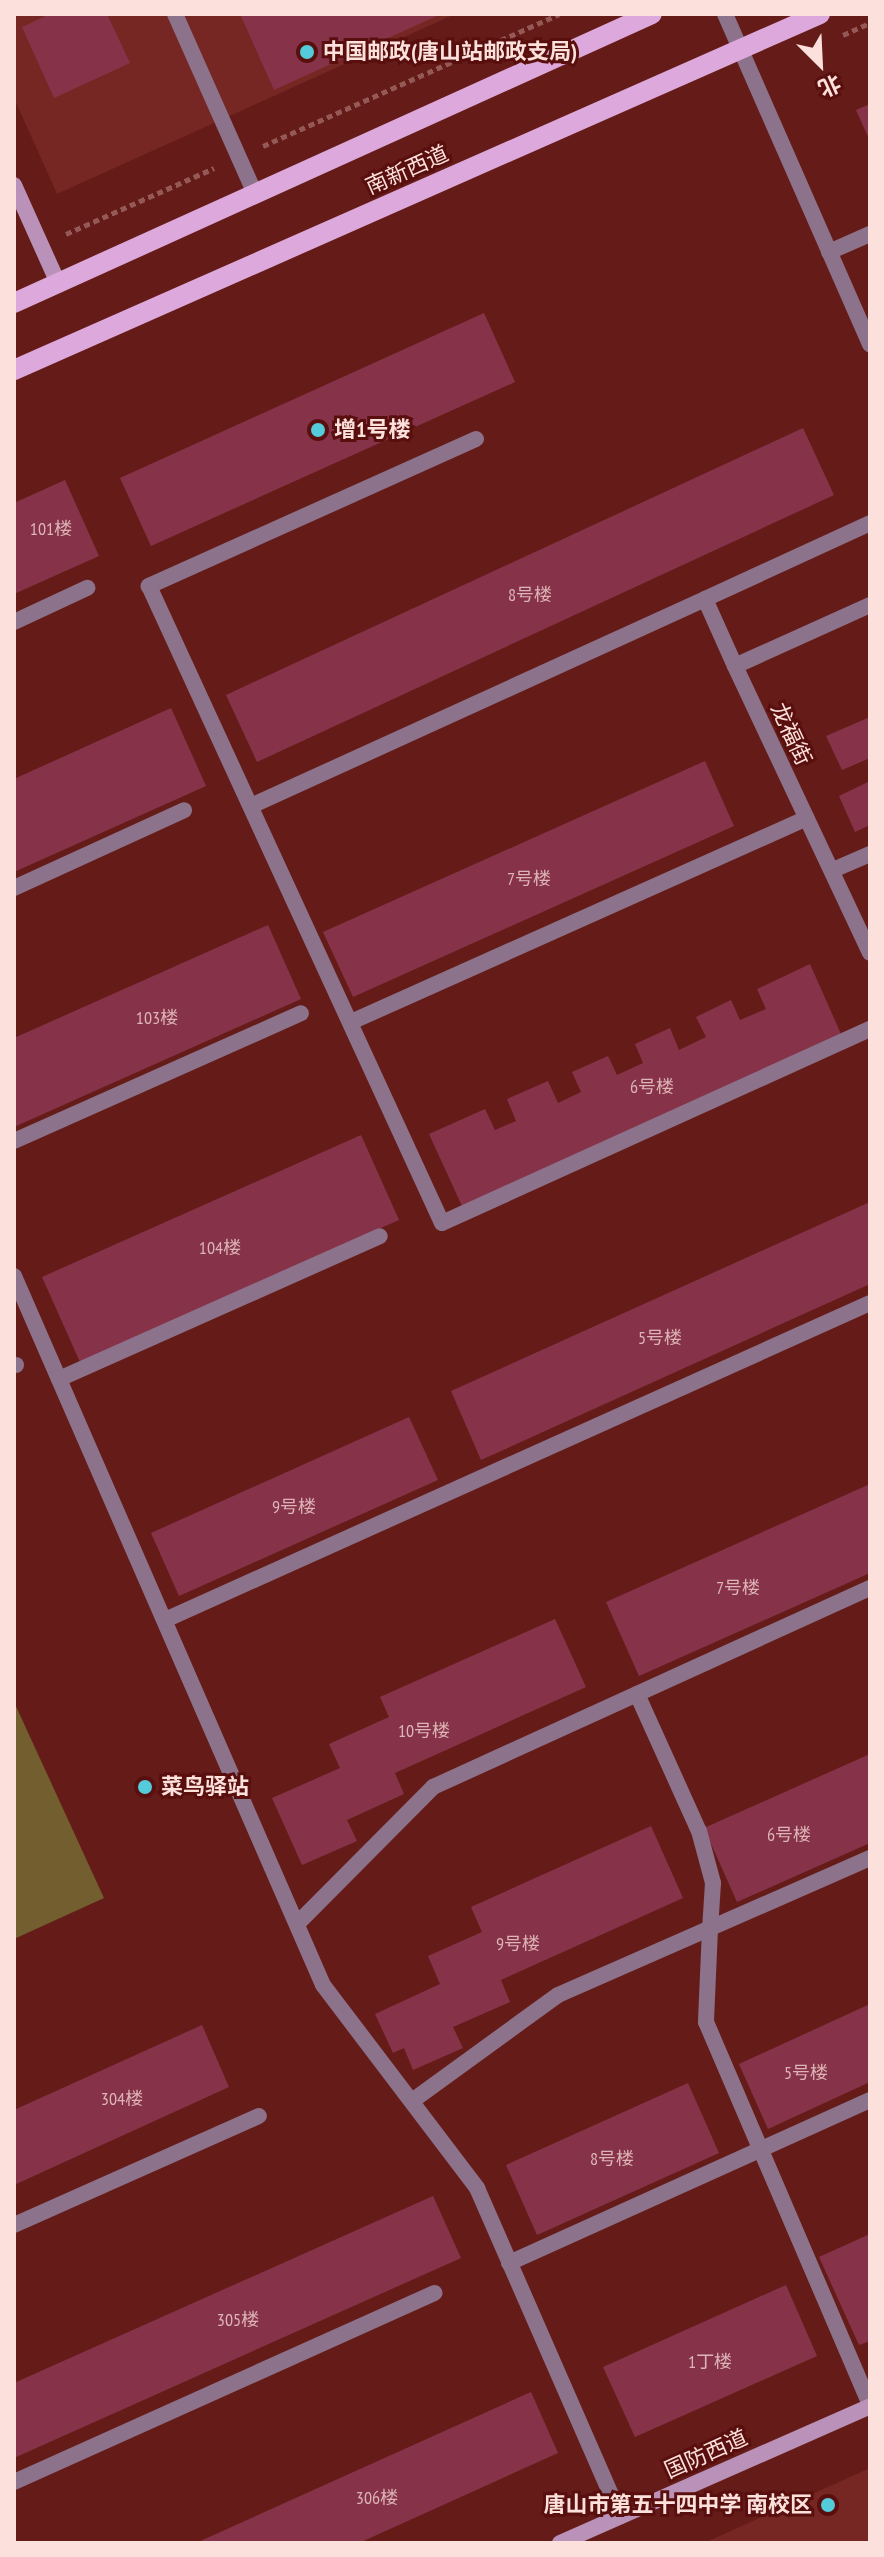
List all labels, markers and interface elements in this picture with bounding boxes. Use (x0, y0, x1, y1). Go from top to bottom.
north arrow (780, 24, 860, 104)
place label: 中国邮政(唐山站邮政支局) (323, 39, 577, 65)
marker: 中国邮政(唐山站邮政支局) (298, 43, 316, 61)
text: 北 (814, 69, 846, 103)
street label: 南新西道 (361, 140, 453, 200)
place label: 增1号楼 (334, 417, 411, 443)
marker: 增1号楼 (309, 421, 327, 439)
house number: 101楼 (30, 518, 72, 540)
house number: 8号楼 (508, 584, 552, 606)
street label: 龙福街 (765, 699, 817, 769)
house number: 7号楼 (507, 868, 551, 890)
house number: 103楼 (136, 1007, 178, 1029)
house number: 6号楼 (630, 1076, 674, 1098)
house number: 104楼 (199, 1237, 241, 1259)
house number: 5号楼 (638, 1327, 682, 1349)
house number: 9号楼 (272, 1496, 316, 1518)
house number: 7号楼 (716, 1577, 760, 1599)
house number: 10号楼 (398, 1720, 450, 1742)
place label: 菜鸟驿站 (161, 1774, 249, 1800)
marker: 菜鸟驿站 (136, 1778, 154, 1796)
house number: 6号楼 (767, 1824, 811, 1846)
house number: 9号楼 (496, 1933, 540, 1955)
house number: 5号楼 (784, 2062, 828, 2084)
house number: 304楼 (101, 2088, 143, 2110)
house number: 8号楼 (590, 2148, 634, 2170)
house number: 305楼 (217, 2309, 259, 2331)
house number: 1丁楼 (688, 2351, 732, 2373)
street label: 国防西道 (660, 2424, 752, 2484)
house number: 306楼 (356, 2487, 398, 2509)
place label: 唐山市第五十四中学 南校区 (543, 2492, 812, 2518)
marker: 唐山市第五十四中学 南校区 (819, 2496, 837, 2514)

